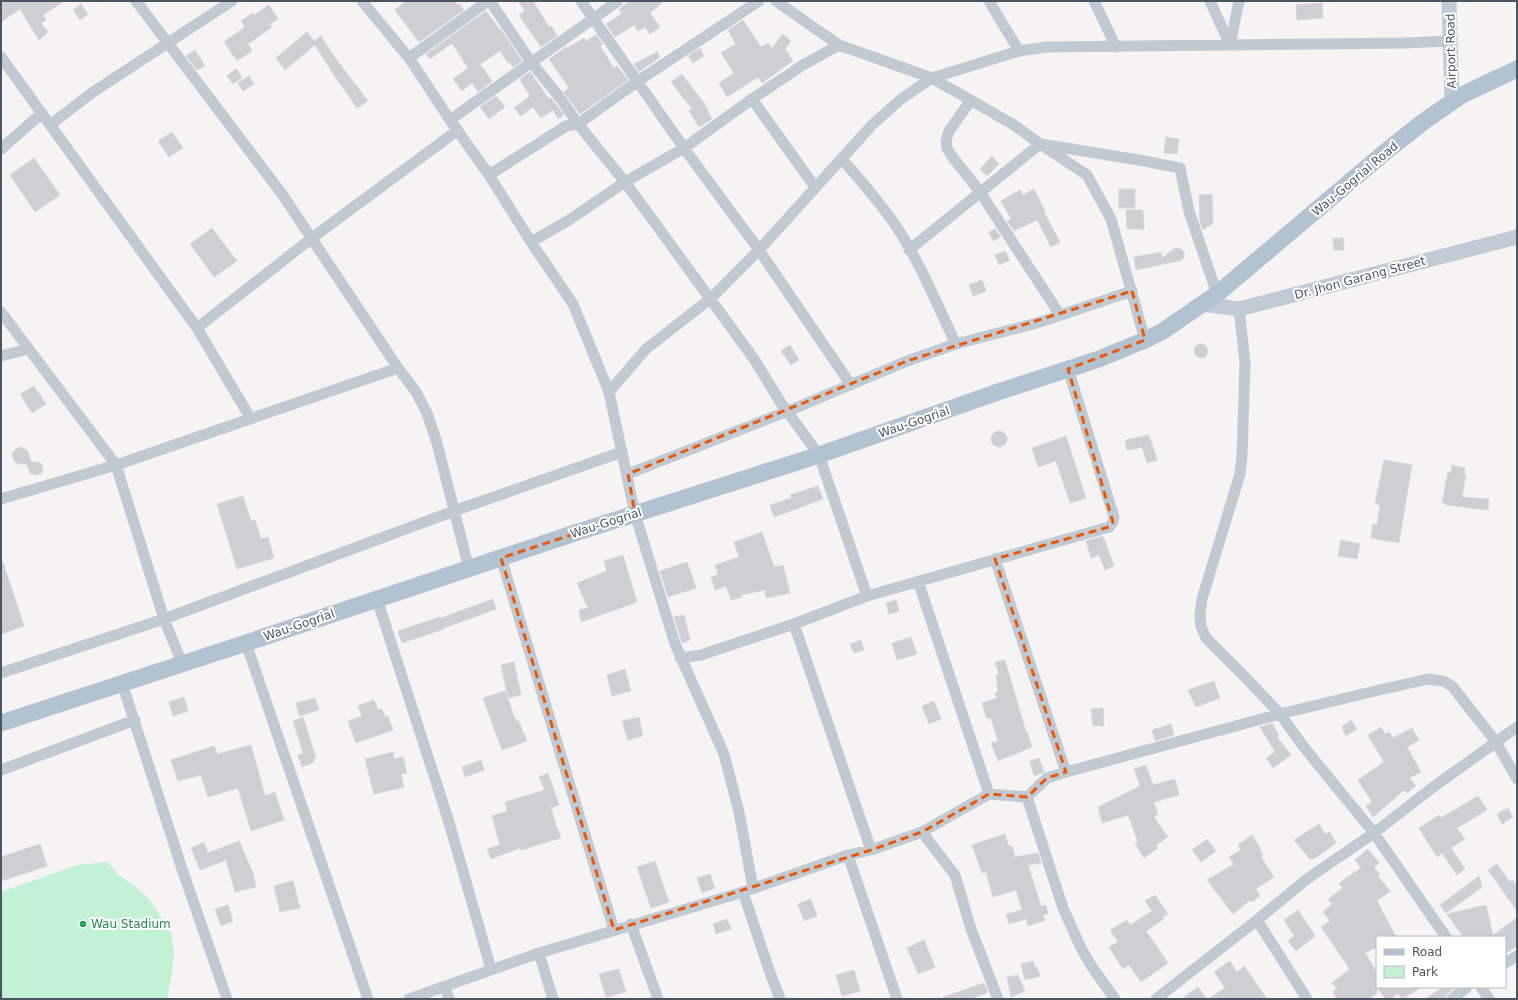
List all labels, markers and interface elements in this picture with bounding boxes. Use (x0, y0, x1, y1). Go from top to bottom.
street label: Airport Road (1443, 13, 1459, 89)
street label: Wau-Gogrial Road (1309, 139, 1401, 219)
street label: Dr. Jhon Garang Street (1293, 254, 1427, 302)
street label: Wau-Gogrial (877, 403, 951, 441)
street label: Wau-Gogrial (569, 505, 643, 541)
street label: Wau-Gogrial (262, 606, 336, 644)
place label: Wau Stadium (91, 917, 171, 931)
marker: Wau Stadium (78, 919, 88, 929)
legend (1376, 936, 1506, 988)
text: Road (1412, 945, 1442, 959)
text: Park (1412, 965, 1438, 979)

